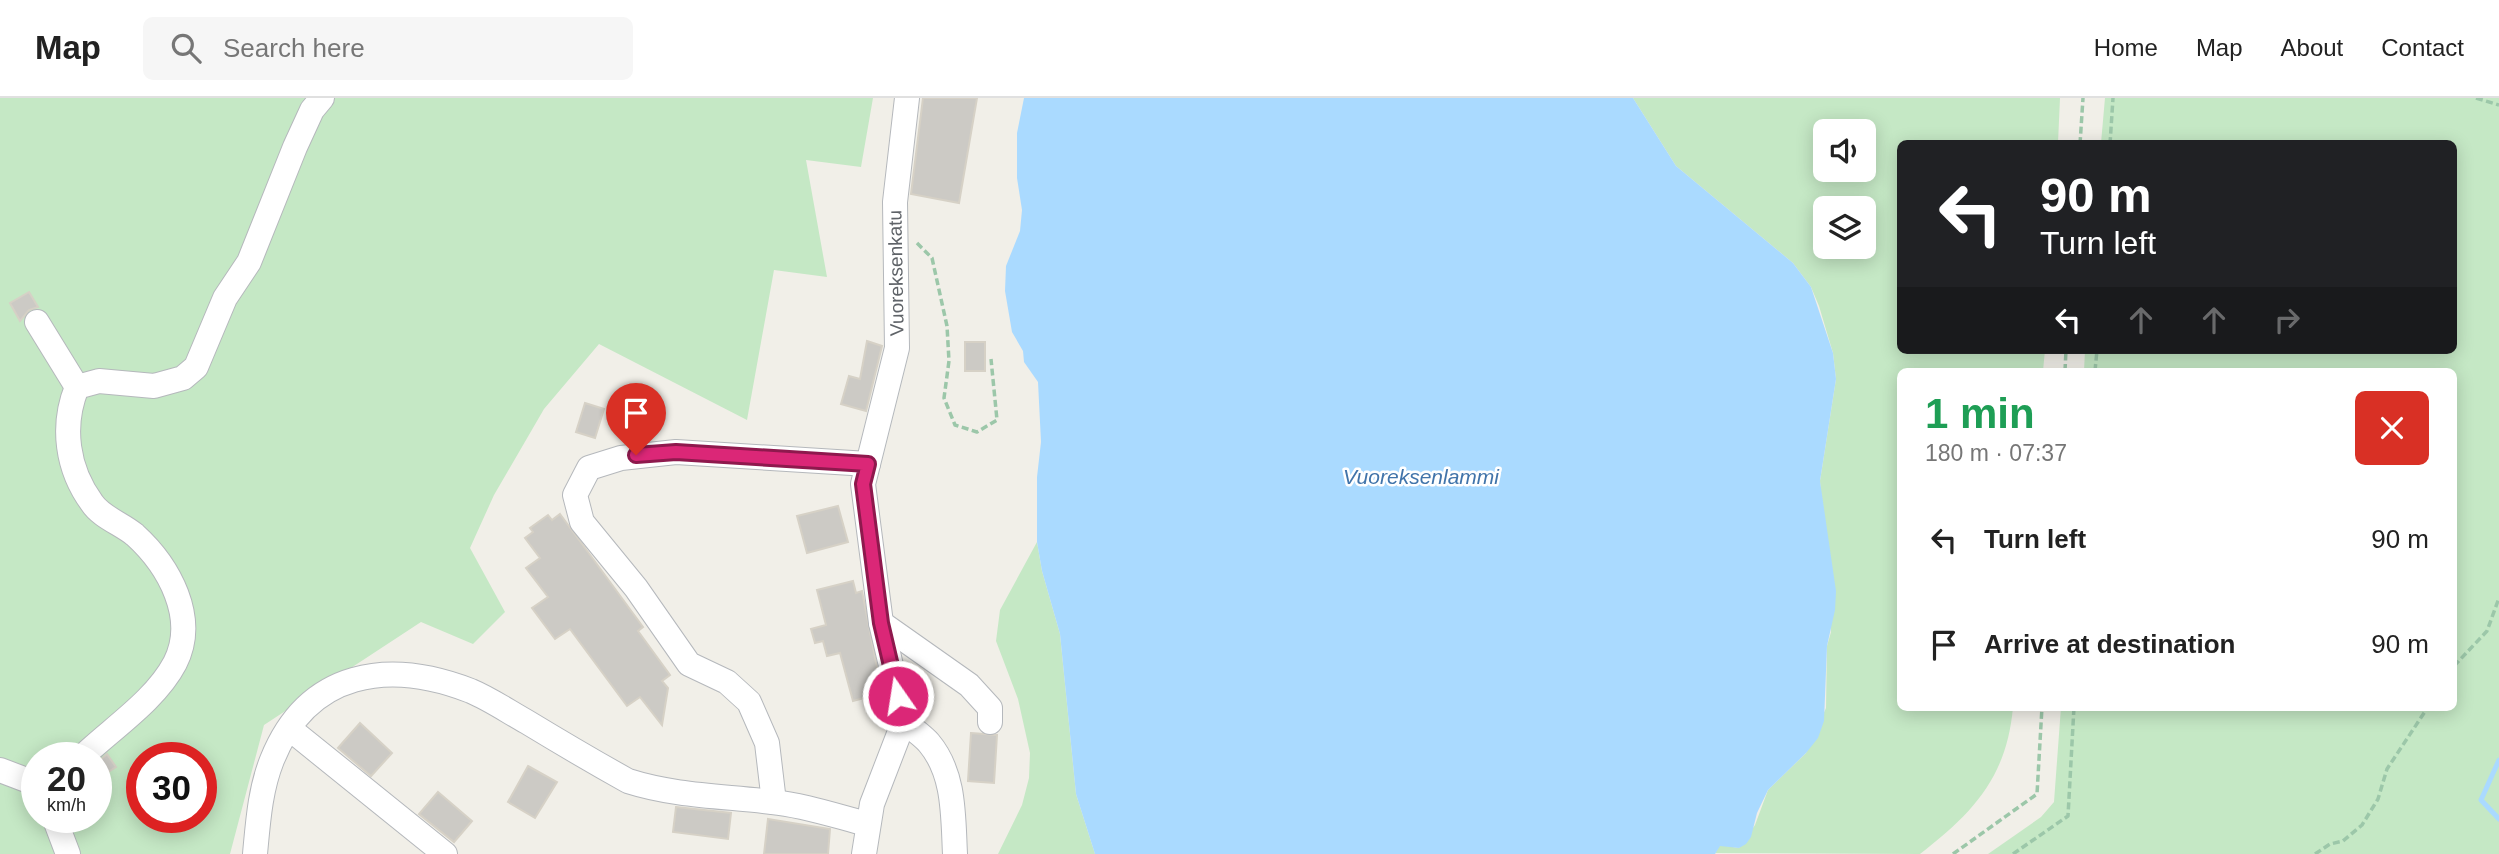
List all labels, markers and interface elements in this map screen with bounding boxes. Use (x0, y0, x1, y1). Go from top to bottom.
search box (143, 17, 633, 80)
text: Map (35, 29, 101, 66)
icon: search (167, 29, 205, 67)
text: Search here (223, 33, 365, 63)
text: Home (2094, 34, 2158, 61)
text: Map (2196, 34, 2243, 61)
text: About (2281, 34, 2343, 61)
text: Contact (2381, 34, 2464, 61)
map controls (1813, 119, 1876, 259)
button: sound (1813, 119, 1876, 182)
icon: left (1925, 168, 2016, 259)
text: 90 m (2040, 168, 2152, 222)
button: layers (1813, 196, 1876, 259)
street label: Vuoreksenkatu (884, 210, 908, 336)
text: Turn left (2040, 225, 2156, 261)
icon: left (2049, 301, 2087, 339)
icon: ahead (2122, 301, 2160, 339)
icon: ahead (2195, 301, 2233, 339)
icon: right (2268, 301, 2306, 339)
pin (606, 383, 666, 455)
text: 1 min (1925, 390, 2035, 437)
button: close (2355, 391, 2429, 465)
icon: arrive (617, 394, 655, 432)
text: 180 m · 07:37 (1925, 440, 2067, 466)
water label: Vuoreksenlammi (1343, 465, 1500, 488)
icon: left (1925, 521, 1963, 559)
text: Turn left (1984, 524, 2086, 554)
text: 90 m (2371, 524, 2429, 554)
icon: arrive (1925, 626, 1963, 664)
text: Arrive at destination (1984, 629, 2235, 659)
text: 90 m (2371, 629, 2429, 659)
position arrow (861, 659, 935, 733)
speed limit sign: 30 (126, 742, 217, 833)
text: 20 (47, 759, 86, 798)
text: km/h (47, 795, 86, 815)

